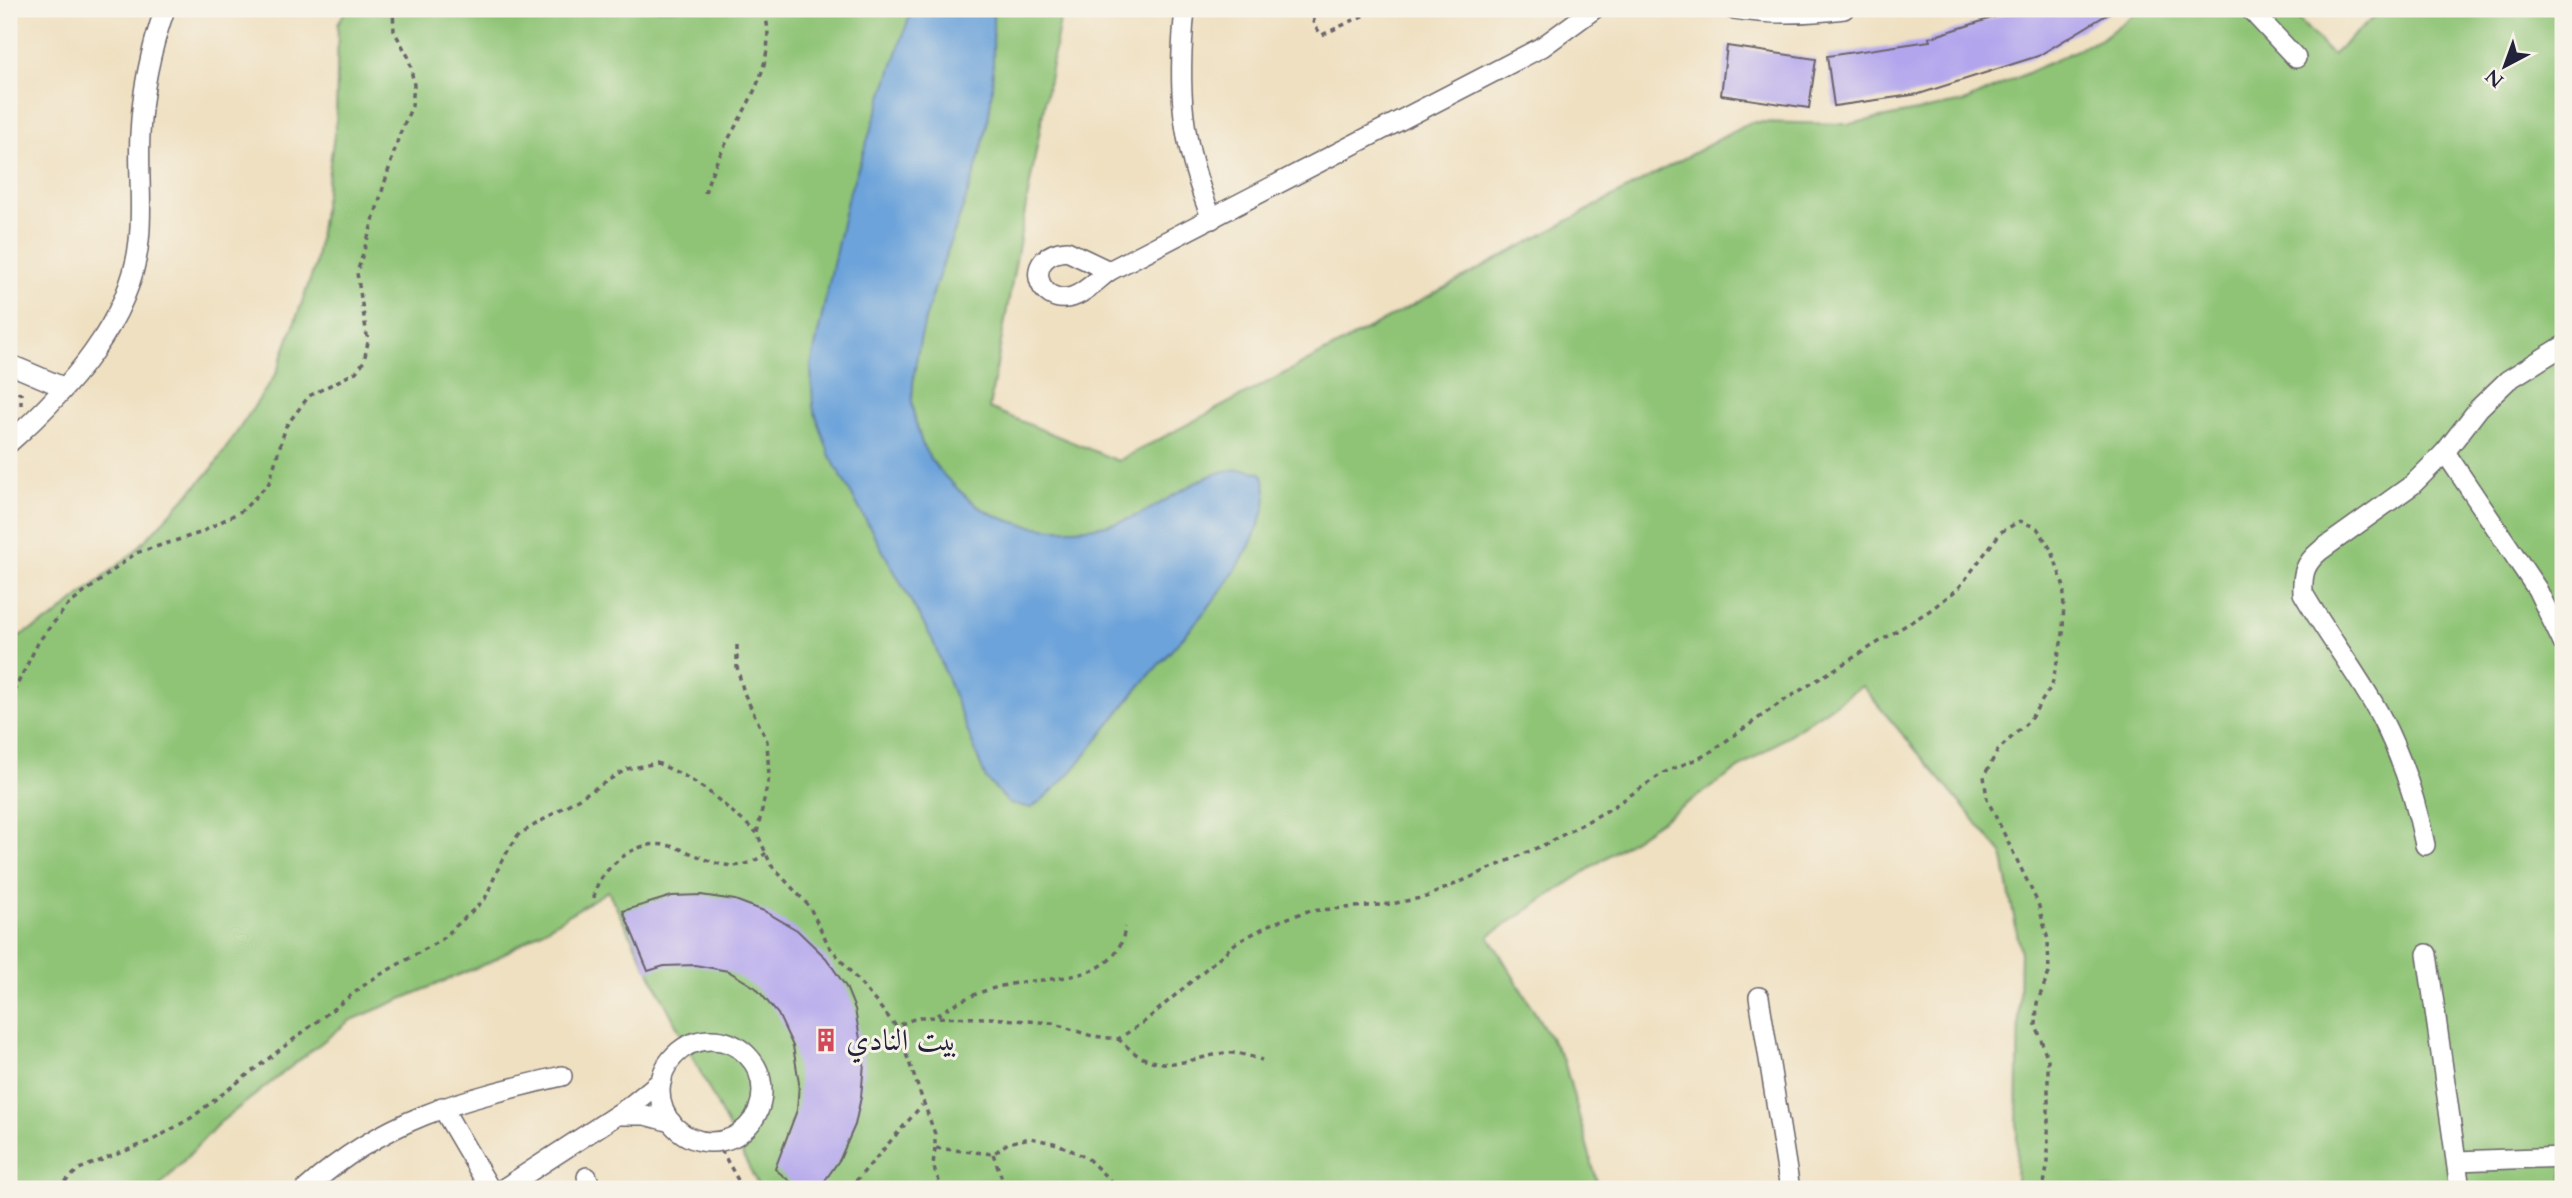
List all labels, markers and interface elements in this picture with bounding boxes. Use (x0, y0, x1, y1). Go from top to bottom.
north arrow (2470, 32, 2540, 102)
text: N (2479, 63, 2509, 93)
place label: بيت النادي (846, 1020, 957, 1064)
building icon: بيت النادي (812, 1026, 840, 1054)

